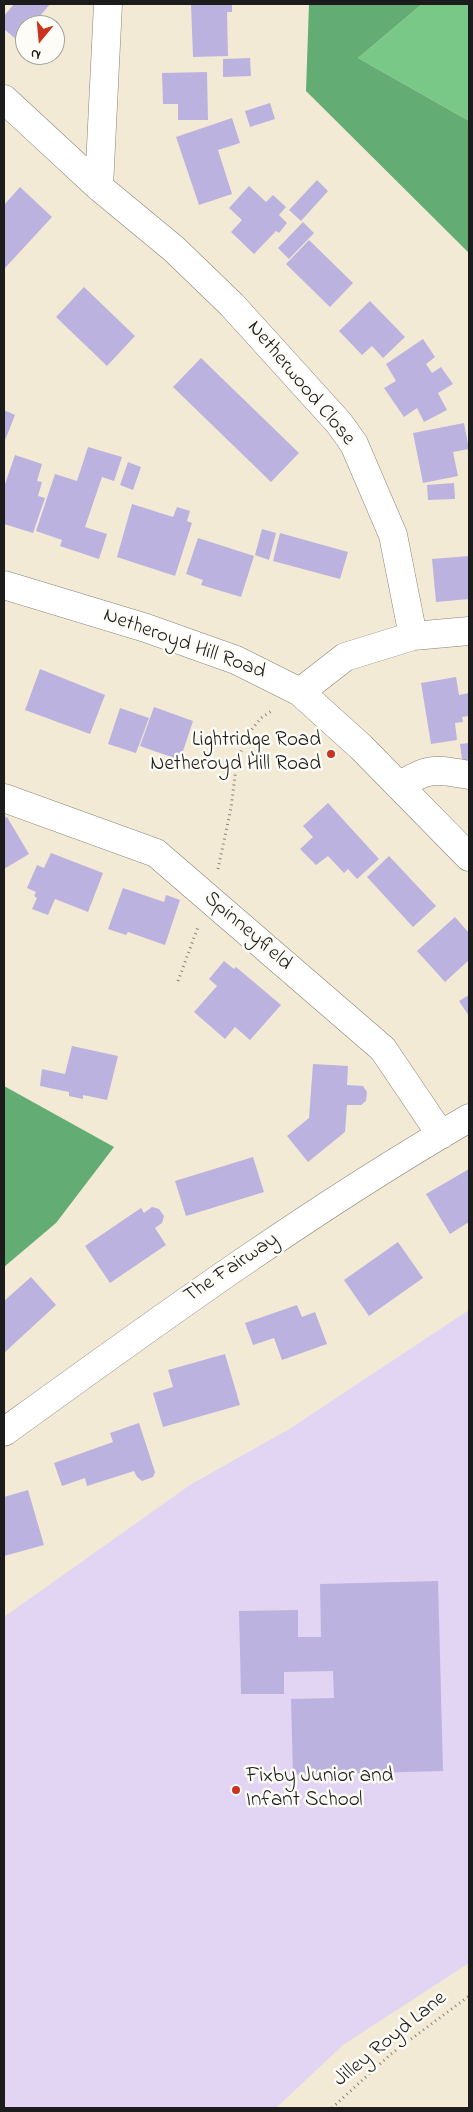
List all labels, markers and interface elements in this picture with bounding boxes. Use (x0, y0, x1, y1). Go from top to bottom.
north arrow (15, 15, 65, 65)
text: N (28, 42, 43, 65)
street label: Netherwood Close (241, 317, 359, 451)
street label: Netheroyd Hill Road (99, 604, 269, 686)
place label: Lightridge Road Netheroyd Hill Road (150, 729, 321, 779)
marker: Lightridge Road Netheroyd Hill Road (325, 748, 337, 760)
street label: Spinneyfield (198, 887, 296, 977)
street label: The Fairway (180, 1228, 284, 1310)
place label: Fixby Junior and Infant School (246, 1765, 393, 1815)
marker: Fixby Junior and Infant School (230, 1784, 242, 1796)
street label: Jilley Royd Lane (329, 1987, 453, 2093)

